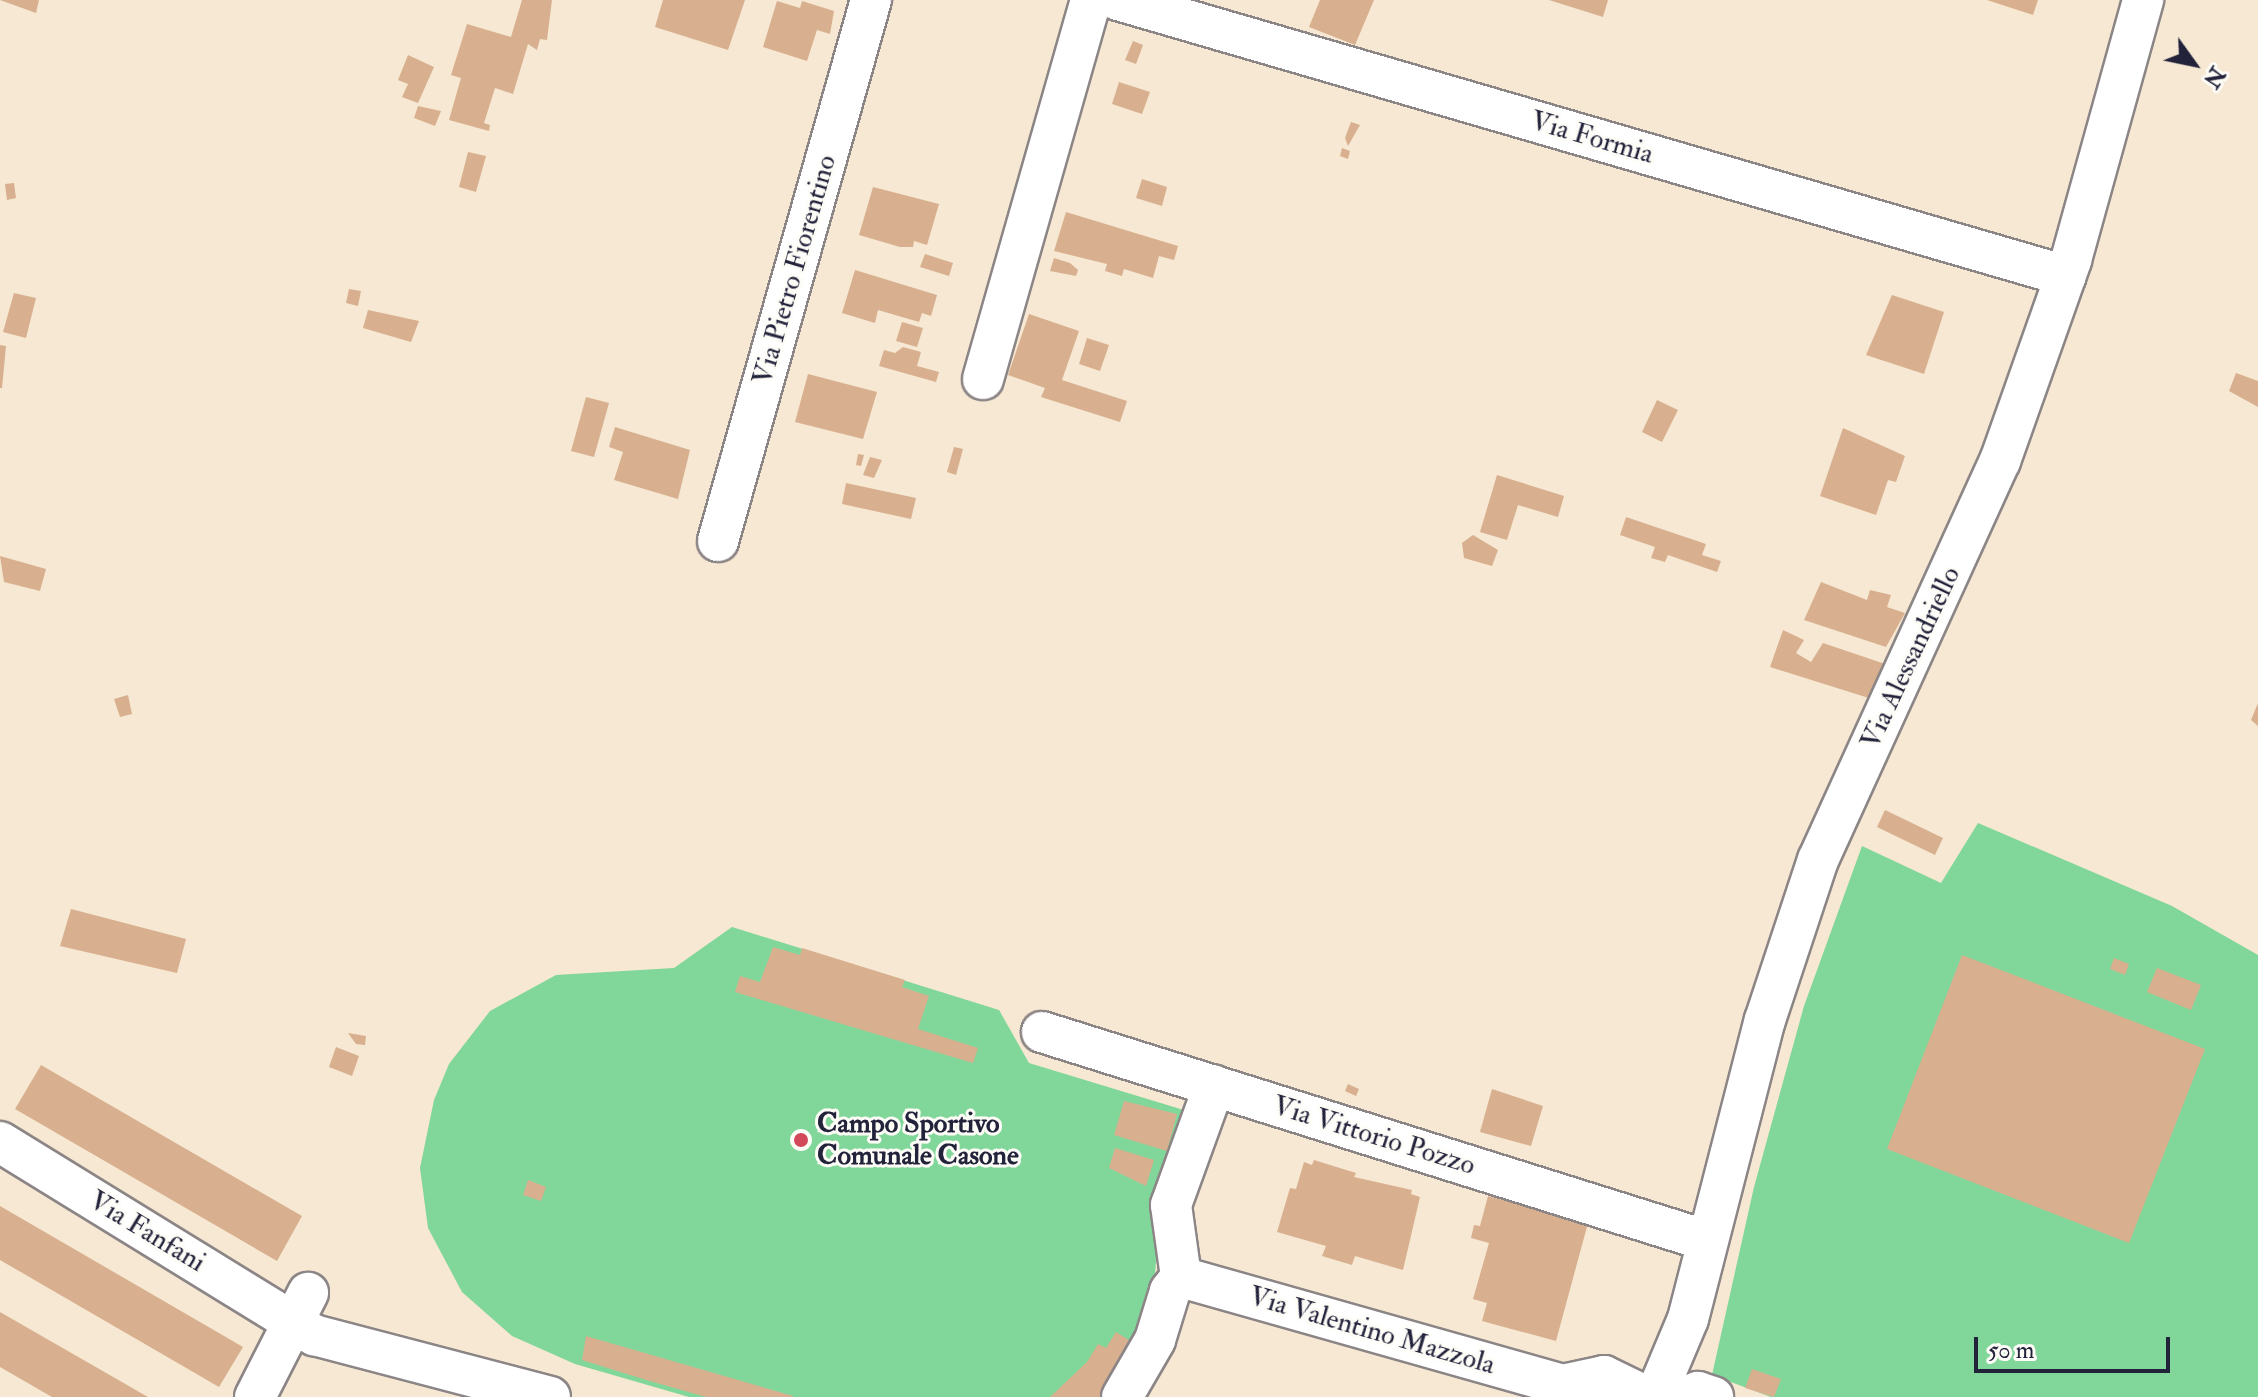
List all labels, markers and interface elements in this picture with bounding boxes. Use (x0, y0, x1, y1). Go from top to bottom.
north arrow (2154, 24, 2234, 104)
text: N (2197, 61, 2231, 93)
street label: Via Formia (1527, 104, 1657, 172)
street label: Via Pietro Fiorentino (746, 151, 844, 389)
street label: Via Alessandriello (1854, 562, 1968, 754)
street label: Via Vittorio Pozzo (1269, 1089, 1479, 1183)
place label: Campo Sportivo Comunale Casone (817, 1107, 1019, 1173)
marker: Campo Sportivo Comunale Casone (792, 1131, 810, 1149)
street label: Via Fanfani (83, 1184, 211, 1280)
street label: Via Valentino Mazzola (1245, 1280, 1499, 1382)
scale bar (1978, 1321, 2174, 1371)
text: 50 m (1988, 1335, 2034, 1366)

